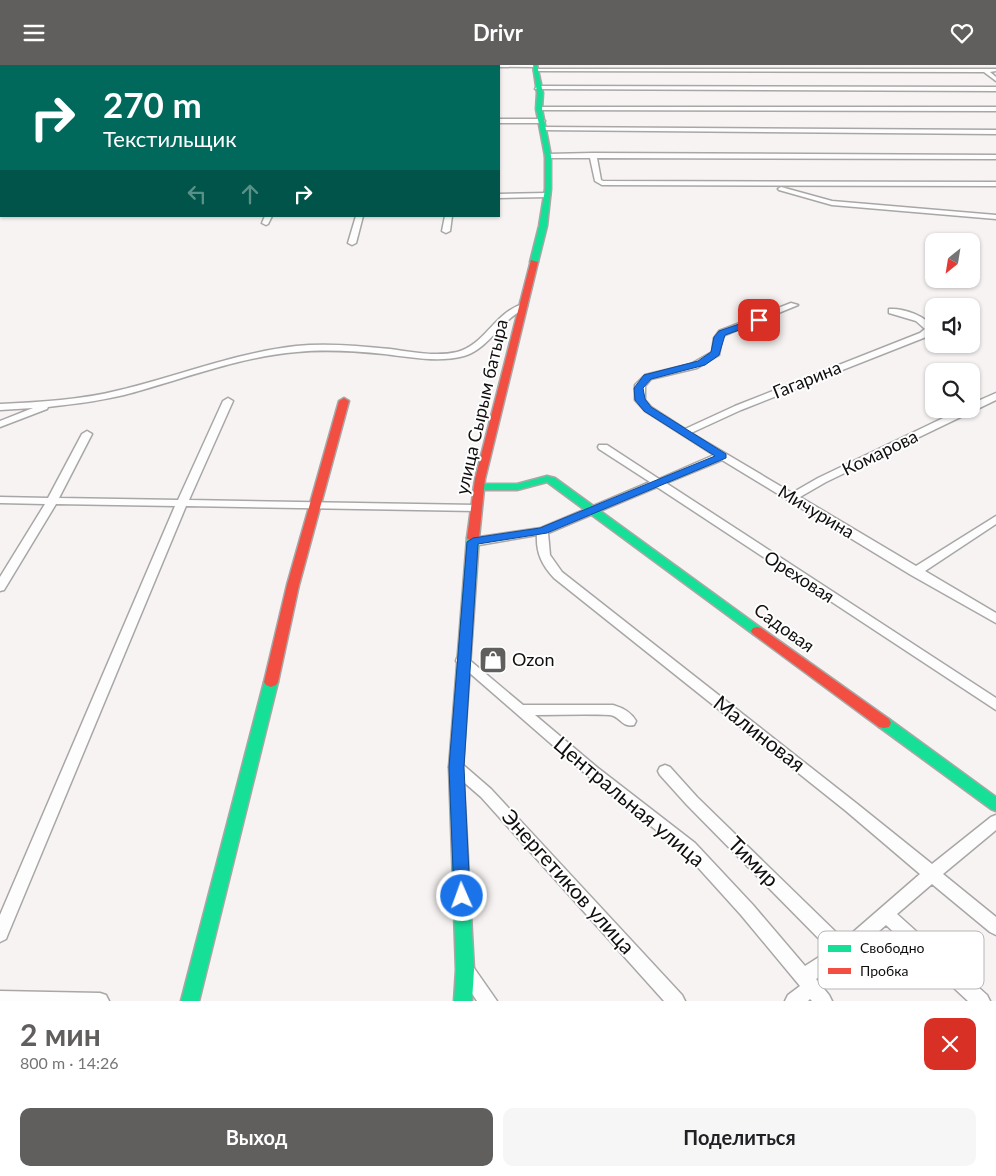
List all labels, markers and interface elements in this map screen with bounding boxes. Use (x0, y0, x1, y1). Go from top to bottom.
icon: menu (20, 19, 48, 47)
text: Drivr (473, 19, 523, 46)
icon: heart (948, 19, 976, 47)
text: 270 m (103, 83, 202, 125)
icon: right (20, 85, 85, 150)
text: Текстильщик (103, 125, 237, 152)
icon: left (183, 180, 211, 208)
icon: ahead (236, 180, 264, 208)
icon: right (289, 180, 317, 208)
north arrow (925, 233, 980, 287)
map controls (925, 233, 980, 418)
button: sound (925, 298, 980, 353)
pin (738, 299, 780, 341)
icon: arrive (745, 306, 773, 334)
street label: улица Сырым батыра (450, 317, 512, 497)
street label: Гагарина (769, 355, 844, 403)
button: search (925, 363, 980, 418)
street label: Комарова (838, 424, 921, 480)
street label: Мичурина (774, 480, 859, 542)
street label: Ореховая (760, 545, 839, 607)
street label: Садовая (750, 598, 819, 656)
shop icon: Ozon (478, 645, 508, 675)
place label: Ozon (512, 648, 554, 670)
street label: Малиновая (709, 689, 811, 776)
street label: Центральная улица (549, 730, 710, 871)
street label: Энергетиков улица (498, 804, 641, 958)
street label: Тимир (724, 831, 784, 891)
position arrow (435, 869, 487, 921)
legend (818, 931, 984, 989)
text: Свободно (860, 939, 925, 956)
text: Пробка (860, 962, 908, 979)
text: 2 мин (20, 1016, 101, 1052)
button: close (924, 1018, 976, 1070)
text: 800 m · 14:26 (20, 1053, 119, 1072)
button: Выход (20, 1108, 493, 1166)
button: Поделиться (503, 1108, 976, 1166)

